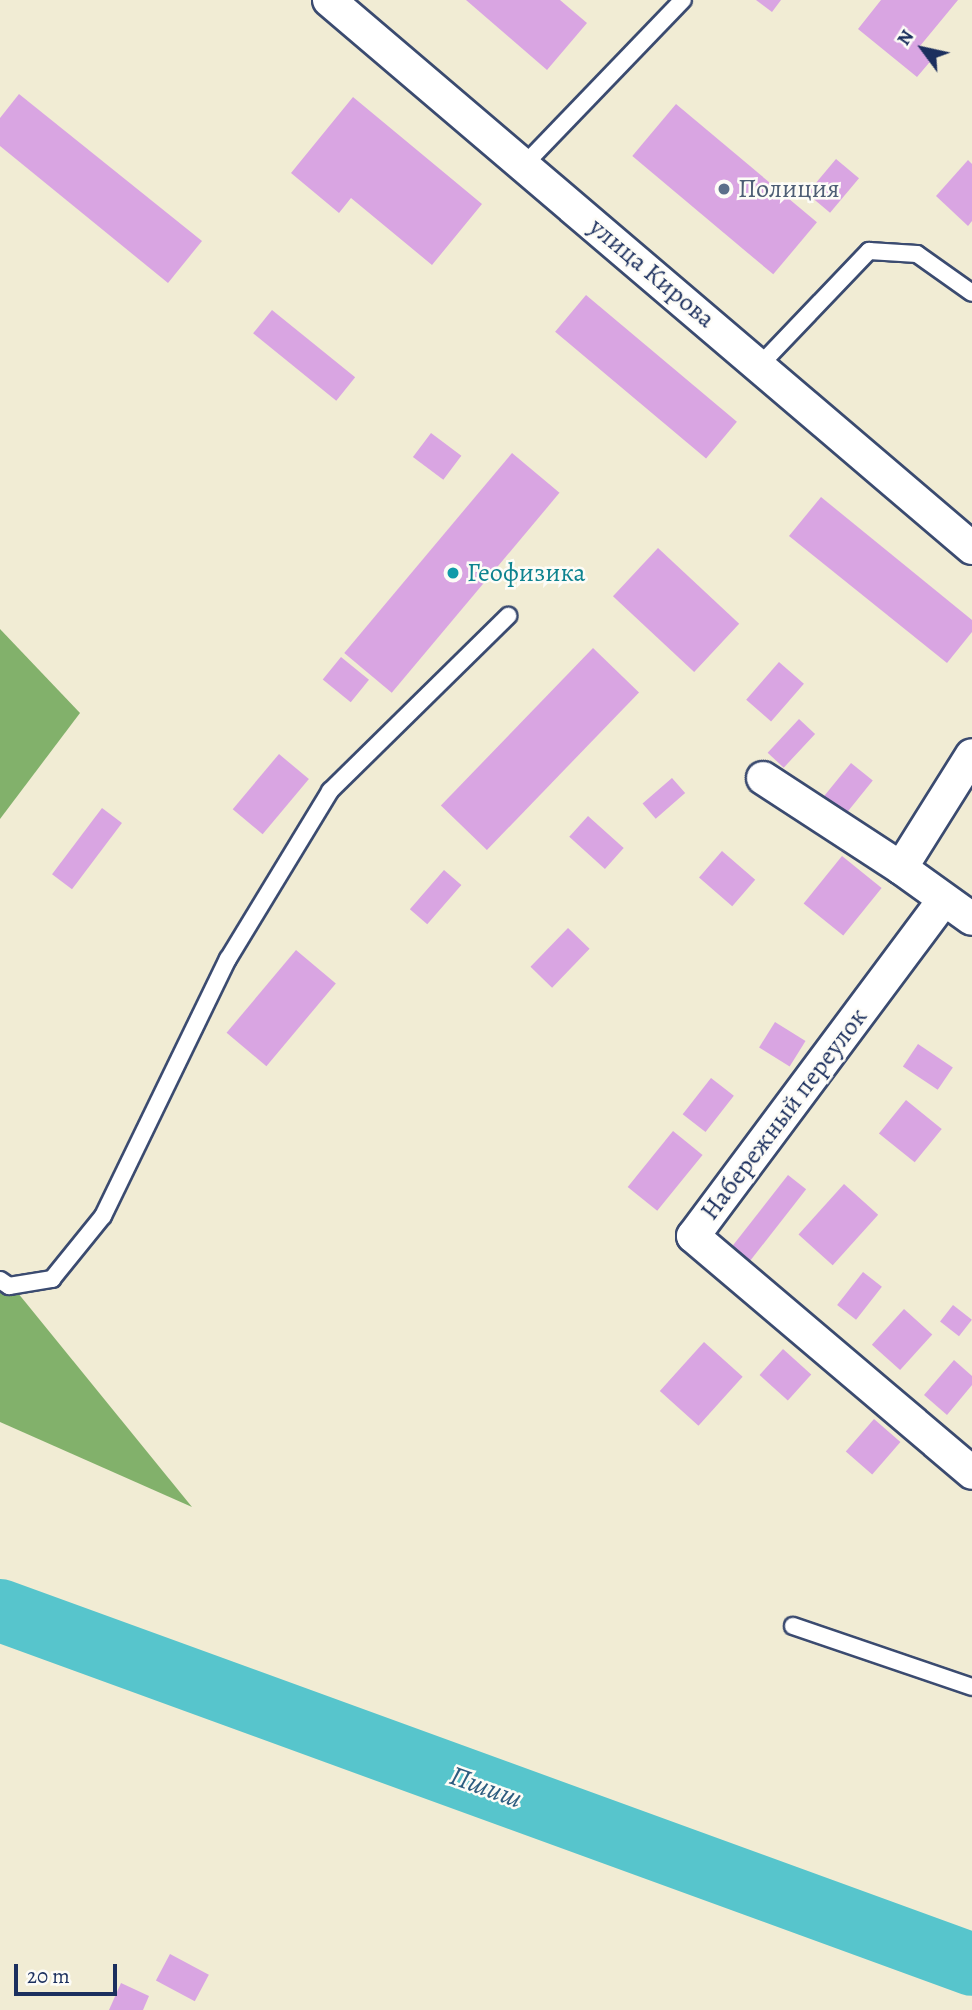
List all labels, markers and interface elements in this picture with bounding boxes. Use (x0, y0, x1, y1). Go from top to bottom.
north arrow (888, 14, 958, 84)
text: N (891, 25, 920, 50)
place label: Полиция (738, 173, 840, 205)
marker: Полиция (716, 181, 732, 197)
street label: улица Кирова (583, 211, 721, 335)
place label: Геофизика (467, 557, 585, 589)
marker: Геофизика (445, 565, 461, 581)
street label: Набережный переулок (694, 1002, 874, 1226)
water label: Пшиш (445, 1758, 527, 1816)
scale bar (18, 1951, 121, 1995)
text: 20 m (27, 1962, 70, 1990)

